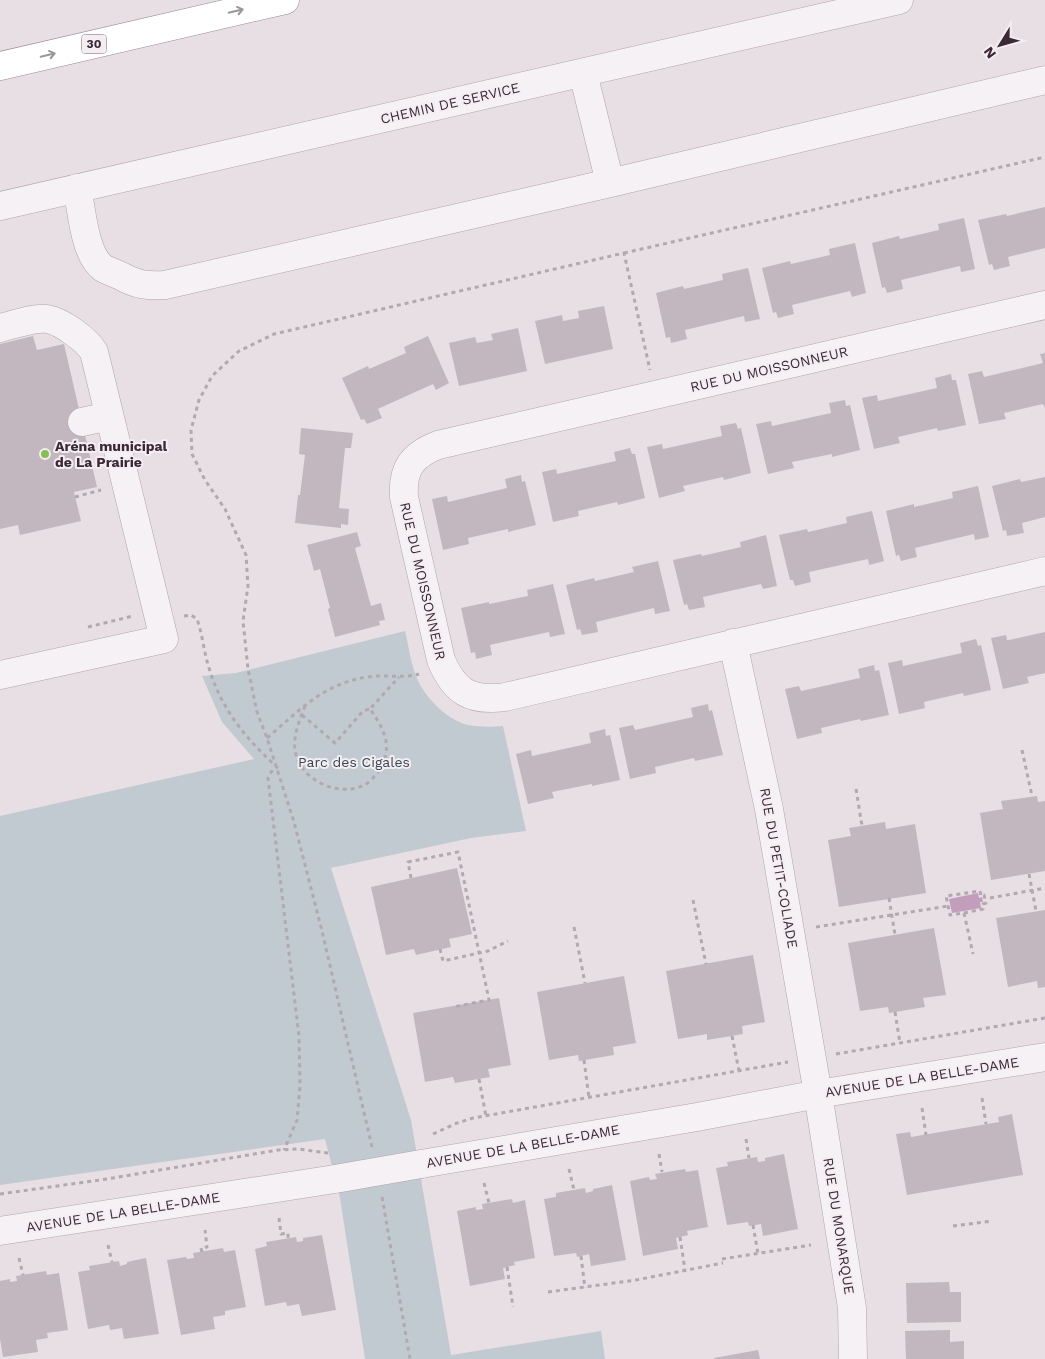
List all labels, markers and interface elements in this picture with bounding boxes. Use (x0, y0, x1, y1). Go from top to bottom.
one-way arrow (228, 6, 244, 15)
north arrow (975, 20, 1025, 70)
road number: 30 (82, 34, 106, 54)
text: N (980, 44, 999, 62)
one-way arrow (39, 50, 55, 59)
street label: CHEMIN DE SERVICE (379, 79, 521, 127)
street label: RUE DU MOISSONNEUR (689, 343, 849, 395)
place label: Aréna municipal de La Prairie (55, 438, 168, 470)
marker: Aréna municipal de La Prairie (39, 448, 51, 460)
street label: RUE DU MOISSONNEUR (397, 501, 449, 661)
park label: Parc des Cigales (298, 754, 410, 770)
street label: RUE DU PETIT-COLIADE (757, 786, 801, 950)
street label: AVENUE DE LA BELLE-DAME (824, 1054, 1020, 1100)
street label: AVENUE DE LA BELLE-DAME (425, 1121, 621, 1171)
street label: RUE DU MONARQUE (820, 1156, 858, 1296)
street label: AVENUE DE LA BELLE-DAME (25, 1189, 221, 1235)

